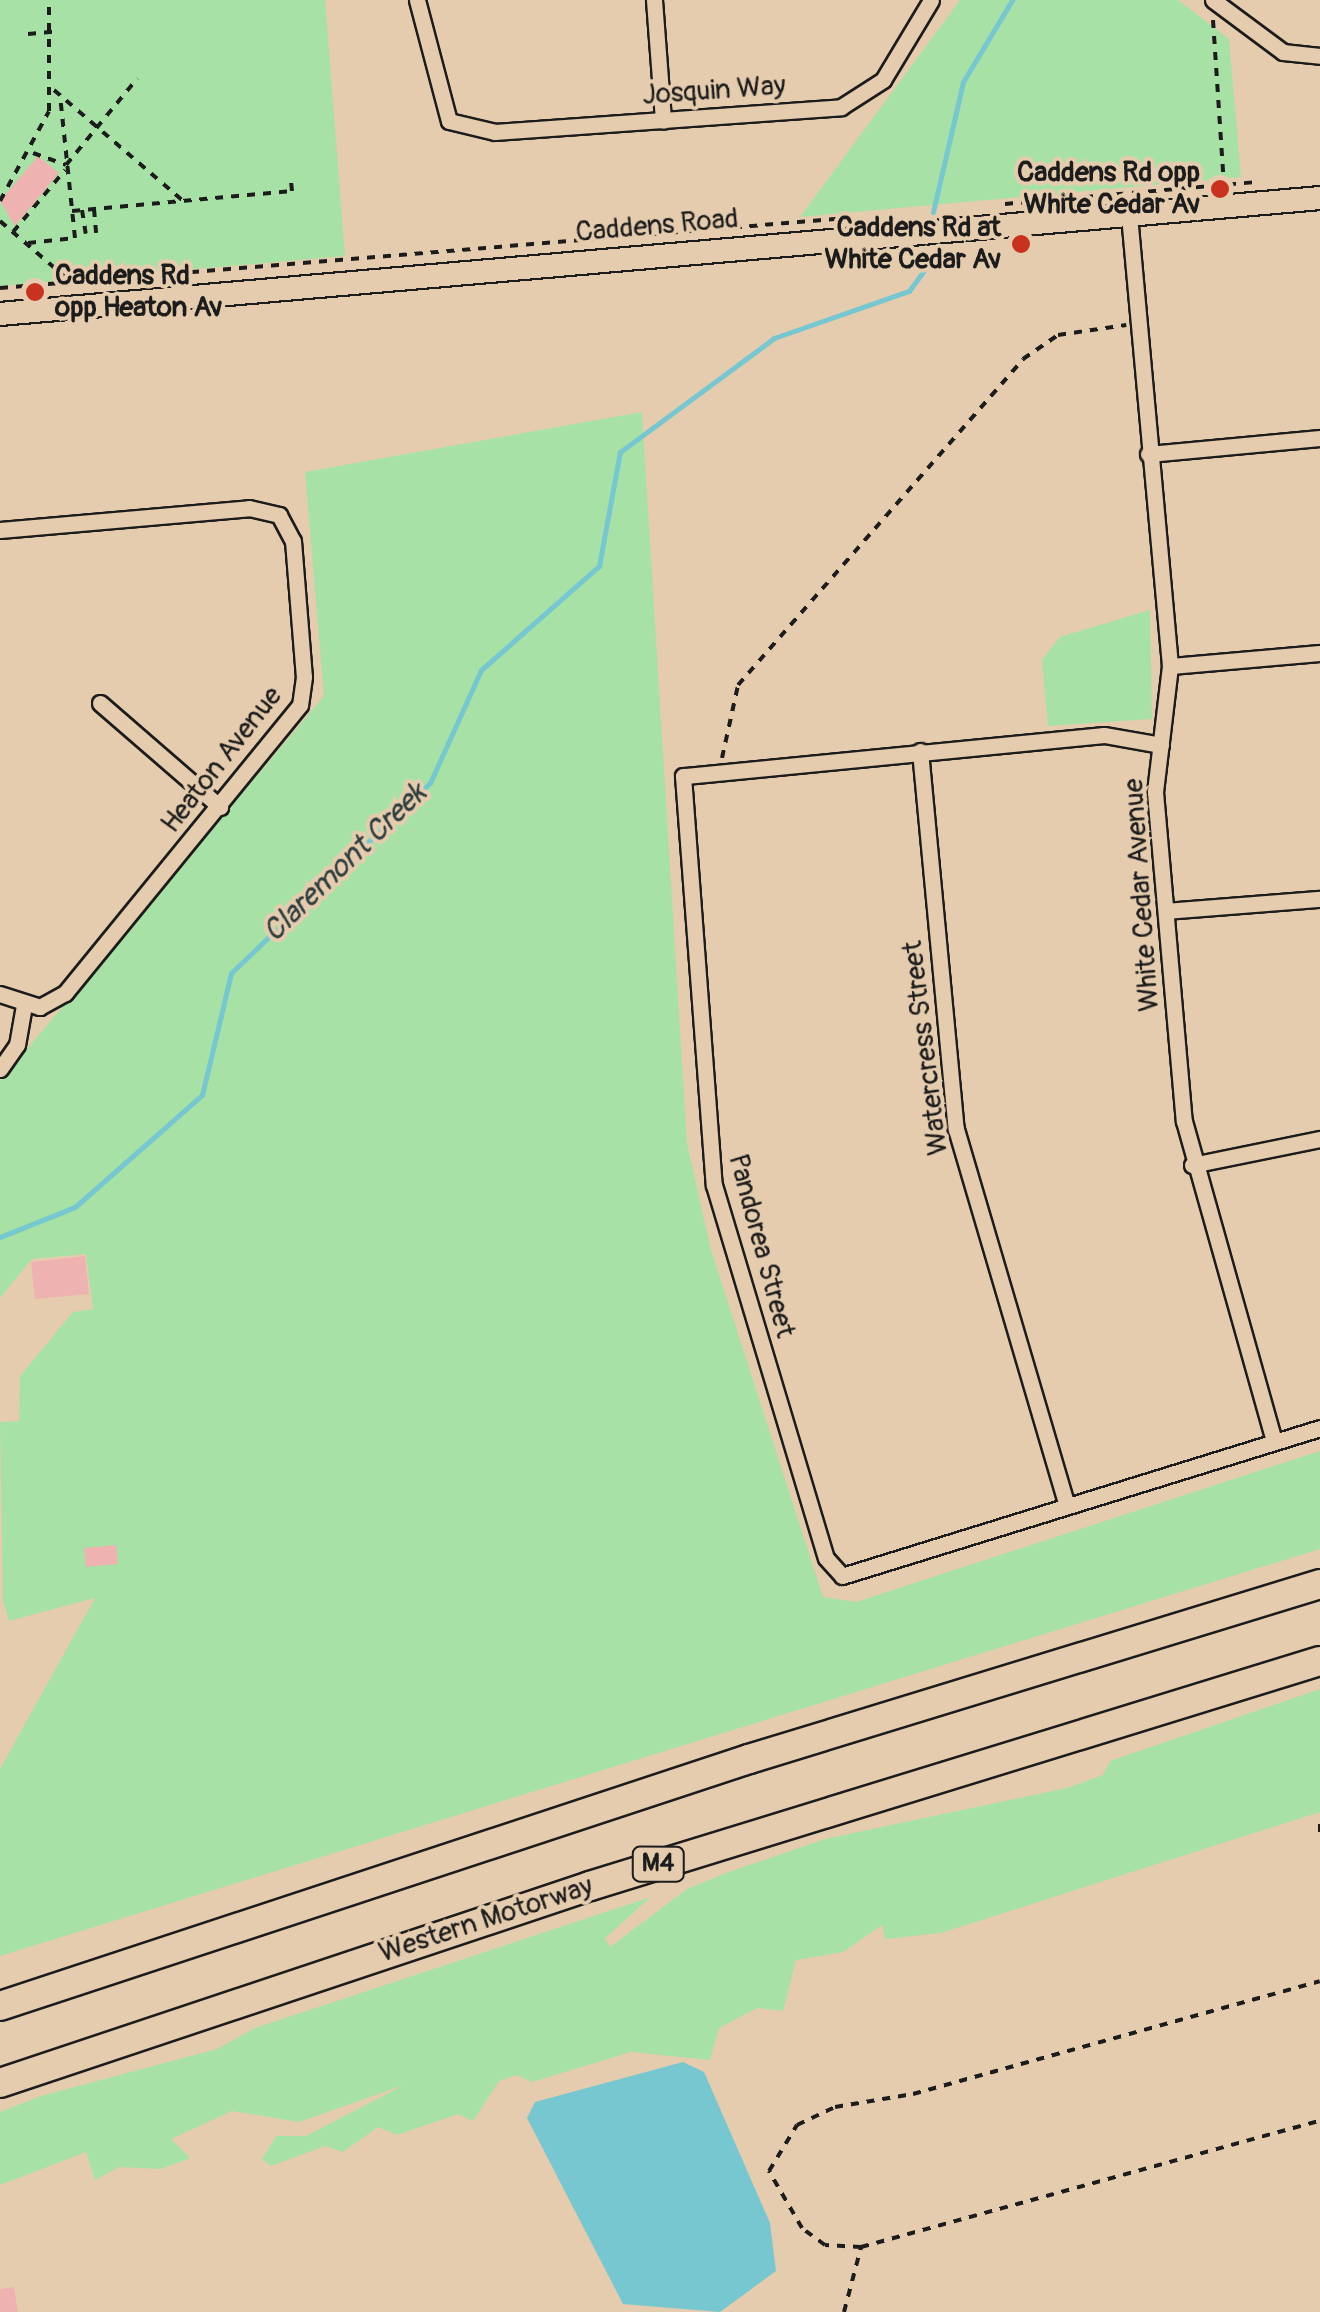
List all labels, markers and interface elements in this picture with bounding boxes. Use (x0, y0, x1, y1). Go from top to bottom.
street label: Josquin Way (641, 69, 787, 113)
place label: Caddens Rd opp White Cedar Av (1017, 156, 1200, 222)
marker: Caddens Rd opp White Cedar Av (1209, 178, 1231, 200)
street label: Caddens Road (574, 202, 740, 250)
place label: Caddens Rd at White Cedar Av (825, 211, 1001, 277)
marker: Caddens Rd at White Cedar Av (1010, 233, 1032, 255)
place label: Caddens Rd opp Heaton Av (55, 259, 222, 325)
marker: Caddens Rd opp Heaton Av (24, 281, 46, 303)
street label: Heaton Avenue (154, 680, 290, 840)
water label: Claremont Creek (256, 776, 434, 950)
street label: White Cedar Avenue (1117, 777, 1167, 1013)
street label: Watercress Street (896, 939, 956, 1157)
street label: Pandorea Street (720, 1150, 802, 1342)
road number: M4 (630, 1844, 686, 1884)
street label: Western Motorway (375, 1870, 597, 1970)

